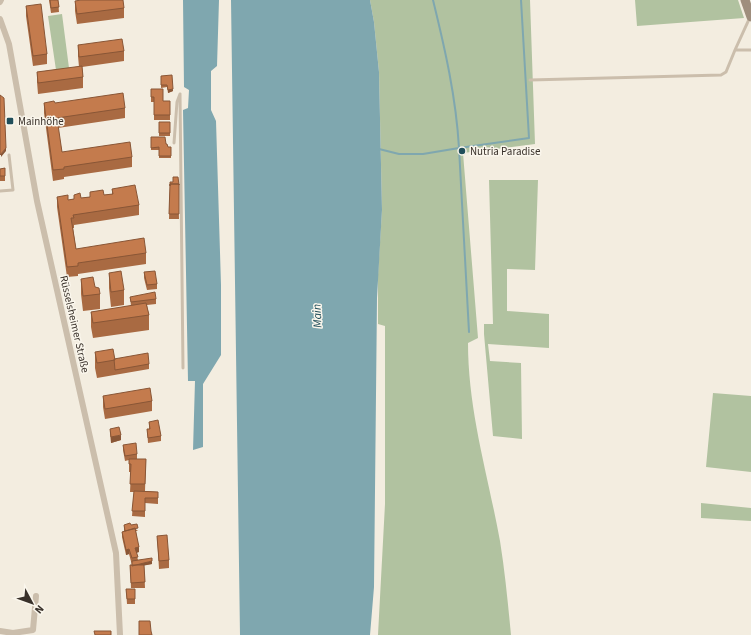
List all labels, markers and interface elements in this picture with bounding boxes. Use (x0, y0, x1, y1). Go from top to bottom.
place label: Mainhöhe (18, 114, 64, 129)
marker: Mainhöhe (5, 116, 15, 126)
place label: Nutria Paradise (470, 144, 541, 159)
marker: Nutria Paradise (457, 146, 467, 156)
street label: Rüsselsheimer Straße (56, 274, 93, 375)
water label: Main (308, 304, 327, 328)
north arrow (12, 583, 52, 623)
text: N (31, 602, 47, 617)

